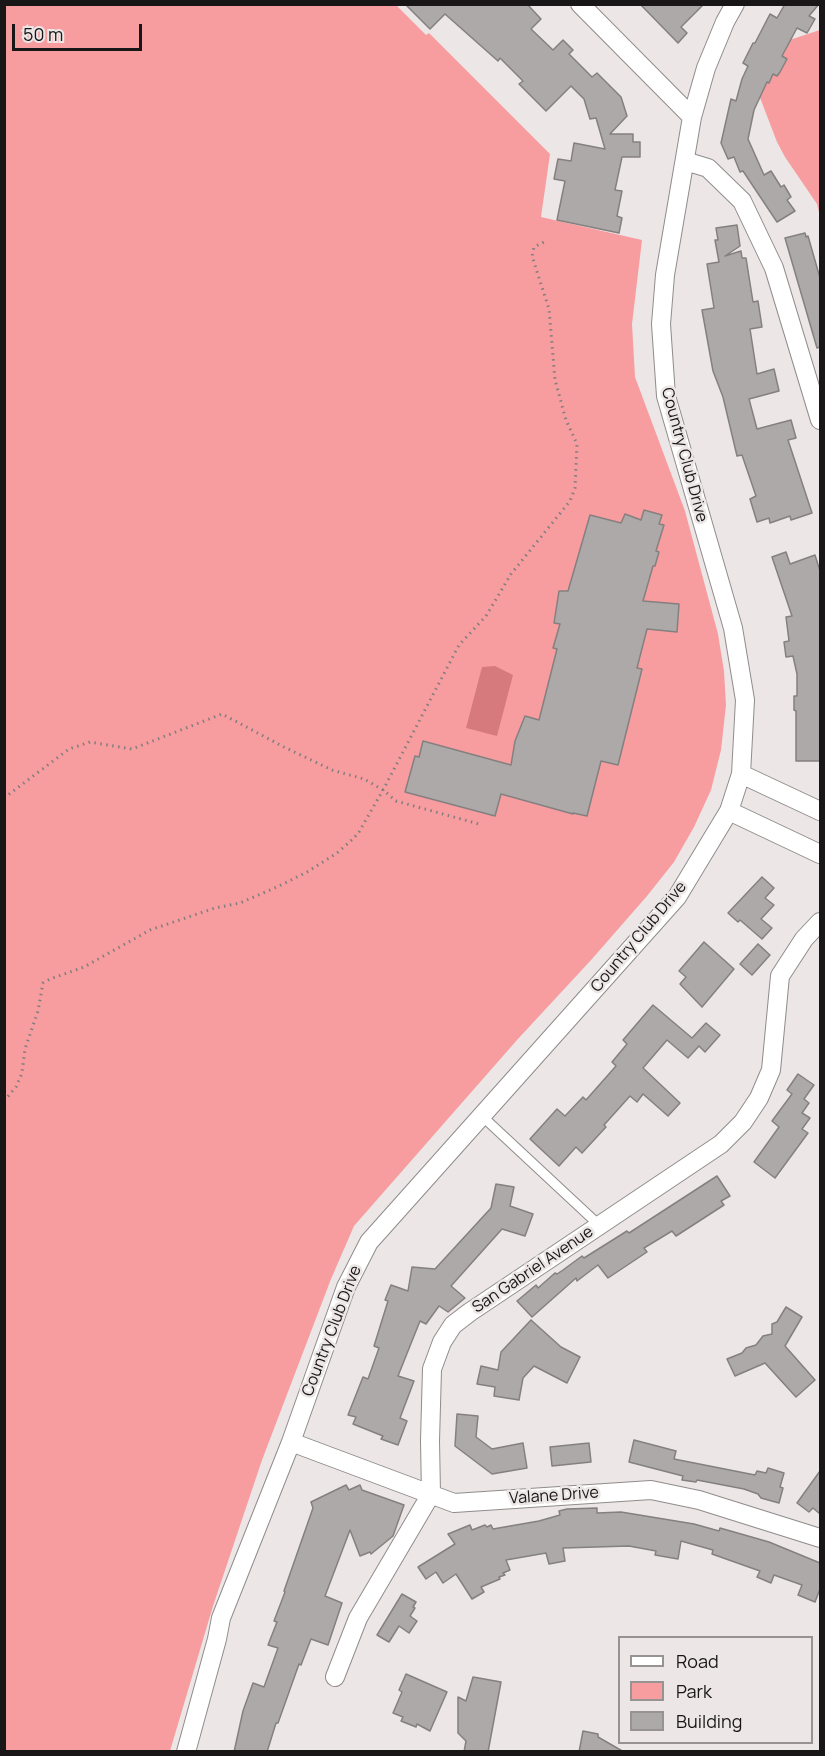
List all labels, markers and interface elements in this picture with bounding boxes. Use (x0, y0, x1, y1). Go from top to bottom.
scale bar (15, 12, 146, 50)
text: 50 m (23, 22, 63, 46)
street label: Country Club Drive (657, 386, 711, 524)
street label: Country Club Drive (587, 878, 691, 996)
street label: San Gabriel Avenue (469, 1222, 597, 1318)
street label: Country Club Drive (298, 1263, 366, 1399)
street label: Valane Drive (509, 1483, 599, 1509)
legend (618, 1636, 813, 1744)
text: Road (676, 1649, 719, 1673)
text: Park (676, 1679, 712, 1703)
text: Building (676, 1709, 742, 1733)

